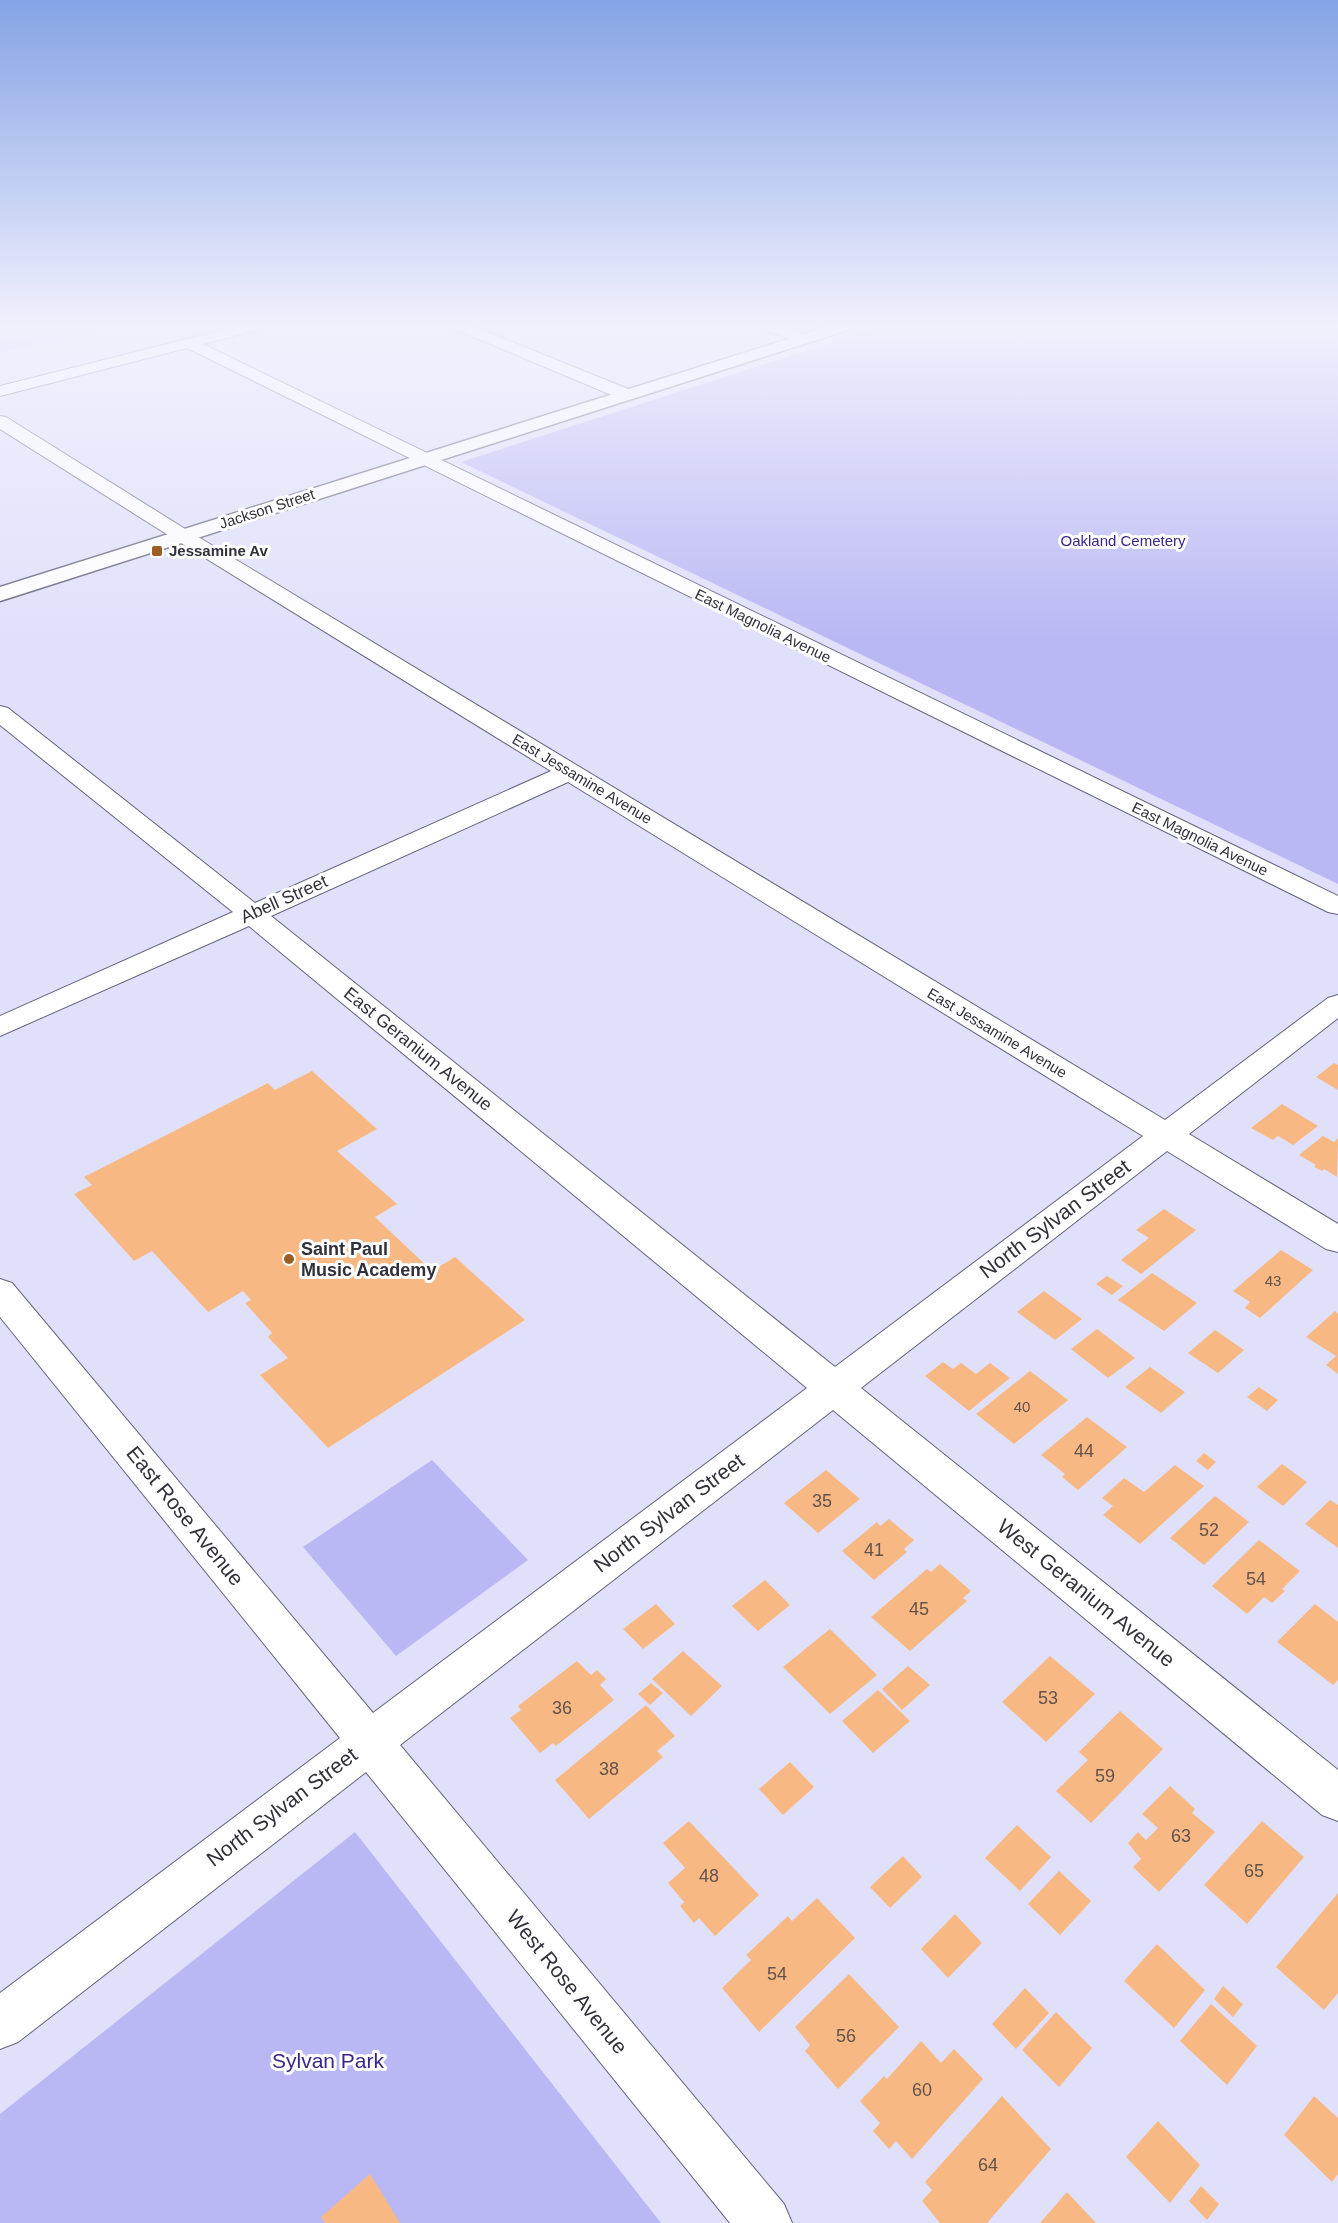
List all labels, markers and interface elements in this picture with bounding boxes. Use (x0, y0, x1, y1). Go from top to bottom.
street label: Jackson Street (217, 485, 317, 532)
park label: Oakland Cemetery (1060, 532, 1186, 549)
place label: Jessamine Av (169, 542, 269, 559)
marker: Jessamine Av (150, 544, 164, 558)
street label: East Magnolia Avenue (693, 585, 834, 666)
street label: East Jessamine Avenue (509, 730, 655, 827)
street label: East Magnolia Avenue (1130, 798, 1271, 879)
street label: Abell Street (237, 871, 331, 927)
street label: East Geranium Avenue (340, 983, 496, 1115)
street label: East Jessamine Avenue (924, 984, 1070, 1081)
street label: North Sylvan Street (975, 1155, 1134, 1283)
place label: Saint Paul Music Academy (301, 1239, 436, 1280)
marker: Saint Paul Music Academy (282, 1252, 296, 1266)
house number: 43 (1265, 1272, 1281, 1289)
house number: 40 (1014, 1398, 1030, 1415)
street label: East Rose Avenue (122, 1441, 249, 1590)
house number: 44 (1074, 1441, 1094, 1461)
street label: North Sylvan Street (589, 1449, 748, 1577)
house number: 35 (812, 1491, 832, 1511)
street label: West Geranium Avenue (993, 1514, 1179, 1671)
house number: 52 (1199, 1520, 1219, 1540)
house number: 41 (864, 1540, 884, 1560)
house number: 54 (1246, 1569, 1266, 1589)
house number: 45 (909, 1599, 929, 1619)
house number: 53 (1038, 1688, 1058, 1708)
house number: 36 (552, 1698, 572, 1718)
street label: North Sylvan Street (202, 1743, 361, 1871)
house number: 38 (599, 1759, 619, 1779)
house number: 59 (1095, 1766, 1115, 1786)
house number: 63 (1171, 1826, 1191, 1846)
house number: 65 (1244, 1861, 1264, 1881)
house number: 48 (699, 1866, 719, 1886)
street label: West Rose Avenue (502, 1905, 632, 2058)
house number: 54 (767, 1964, 787, 1984)
house number: 56 (836, 2026, 856, 2046)
park label: Sylvan Park (272, 2049, 385, 2072)
house number: 60 (912, 2080, 932, 2100)
house number: 64 (978, 2155, 998, 2175)

